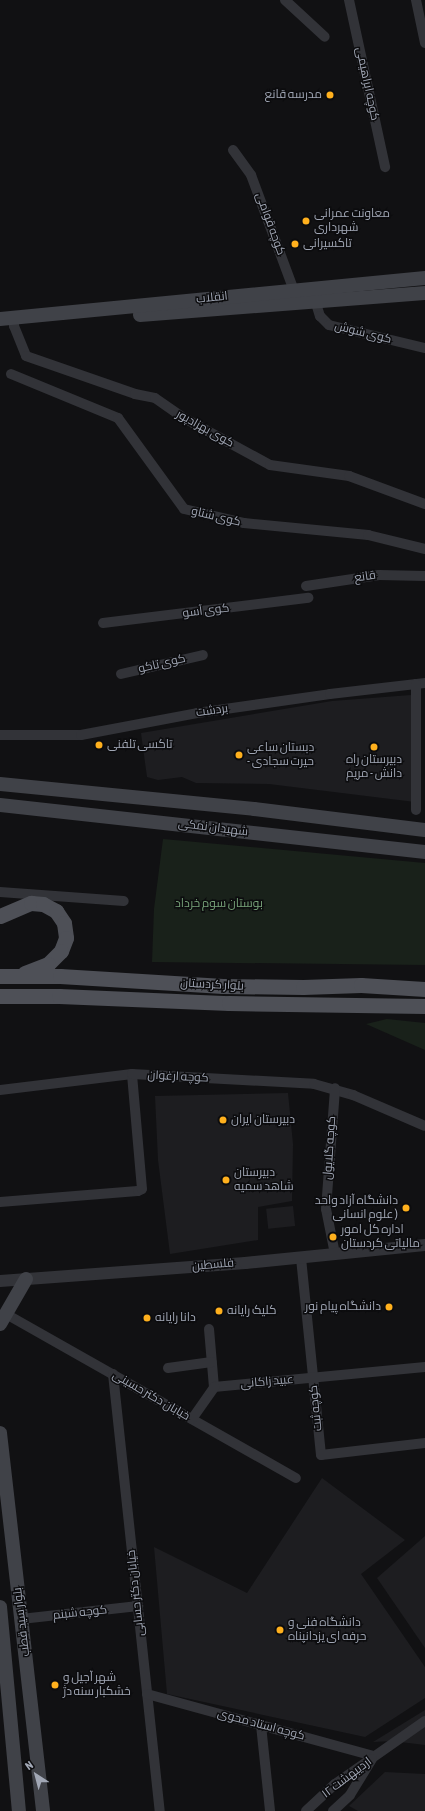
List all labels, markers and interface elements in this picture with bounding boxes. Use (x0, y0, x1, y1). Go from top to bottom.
street label: کوچه ابراهیمی (352, 46, 382, 122)
place label: مدرسه قانع (265, 88, 322, 102)
marker: مدرسه قانع (325, 90, 335, 100)
street label: کوچه قوامی (252, 191, 288, 257)
place label: معاونت عمرانی شهرداری (314, 207, 390, 235)
marker: معاونت عمرانی شهرداری (301, 216, 311, 226)
place label: تاکسیرانی (303, 237, 352, 251)
marker: تاکسیرانی (290, 239, 300, 249)
street label: انقلاب (196, 289, 228, 307)
street label: کوی شوش (333, 319, 393, 347)
street label: کوی بهزادپور (174, 407, 236, 451)
street label: کوی شتاو (190, 504, 242, 530)
street label: قانع (353, 568, 377, 586)
street label: کوی آسو (182, 601, 230, 621)
street label: کوی تاکو (137, 652, 187, 676)
street label: بردشت (195, 702, 229, 720)
place label: تاکسی تلفنی (107, 738, 173, 752)
marker: تاکسی تلفنی (94, 740, 104, 750)
place label: دبستان ساعی - حیرت سجادی (247, 741, 314, 769)
marker: دبیرستان راه دانش - مریم (369, 742, 379, 752)
marker: دبستان ساعی - حیرت سجادی (234, 750, 244, 760)
place label: دبیرستان راه دانش - مریم (346, 753, 402, 781)
street label: شهیدان نمکی (177, 817, 249, 839)
park label: بوستان سوم خرداد (175, 897, 263, 911)
street label: بلوار کردستان (180, 976, 244, 994)
street label: کوچه ارغوان (147, 1068, 209, 1086)
place label: دبیرستان ایران (231, 1113, 295, 1127)
marker: دبیرستان ایران (218, 1115, 228, 1125)
street label: کوچه گلایول (321, 1116, 339, 1180)
place label: دبیرستان شاهد سمیه (234, 1166, 294, 1194)
marker: دبیرستان شاهد سمیه (221, 1175, 231, 1185)
place label: دانشگاه آزاد واحد علوم انسانی ) (315, 1194, 398, 1222)
marker: دانشگاه آزاد واحد علوم انسانی ) (401, 1203, 411, 1213)
place label: اداره کل امور مالیاتی کردستان (341, 1223, 420, 1251)
marker: اداره کل امور مالیاتی کردستان (328, 1232, 338, 1242)
street label: فلسطین (191, 1256, 235, 1274)
place label: دانشگاه پیام نور (305, 1300, 381, 1314)
marker: دانشگاه پیام نور (384, 1302, 394, 1312)
place label: کلیک رایانه (227, 1304, 276, 1318)
marker: کلیک رایانه (214, 1306, 224, 1316)
place label: دانا رایانه (155, 1311, 196, 1325)
marker: دانا رایانه (142, 1313, 152, 1323)
street label: خیابان دکتر حسینی (110, 1368, 192, 1424)
street label: عبید زاکانی (240, 1372, 294, 1392)
street label: کوچه ثبت (306, 1384, 326, 1432)
street label: خیابان دکتر حسابی (124, 1549, 148, 1637)
street label: بلوار سید قطب (11, 1587, 33, 1657)
street label: کوچه شبنم (52, 1603, 108, 1623)
place label: دانشگاه فنی و حرفه ای یزدانپناه (288, 1616, 366, 1644)
marker: دانشگاه فنی و حرفه ای یزدانپناه (275, 1625, 285, 1635)
place label: شهر آجیل و خشکبار سنه دژ (63, 1671, 131, 1699)
marker: شهر آجیل و خشکبار سنه دژ (50, 1680, 60, 1690)
street label: کوچه استاد محوی (216, 1706, 306, 1744)
north arrow (16, 1755, 56, 1795)
street label: ۱۲ اردیبهشت (319, 1755, 375, 1801)
text: N (23, 1759, 35, 1772)

